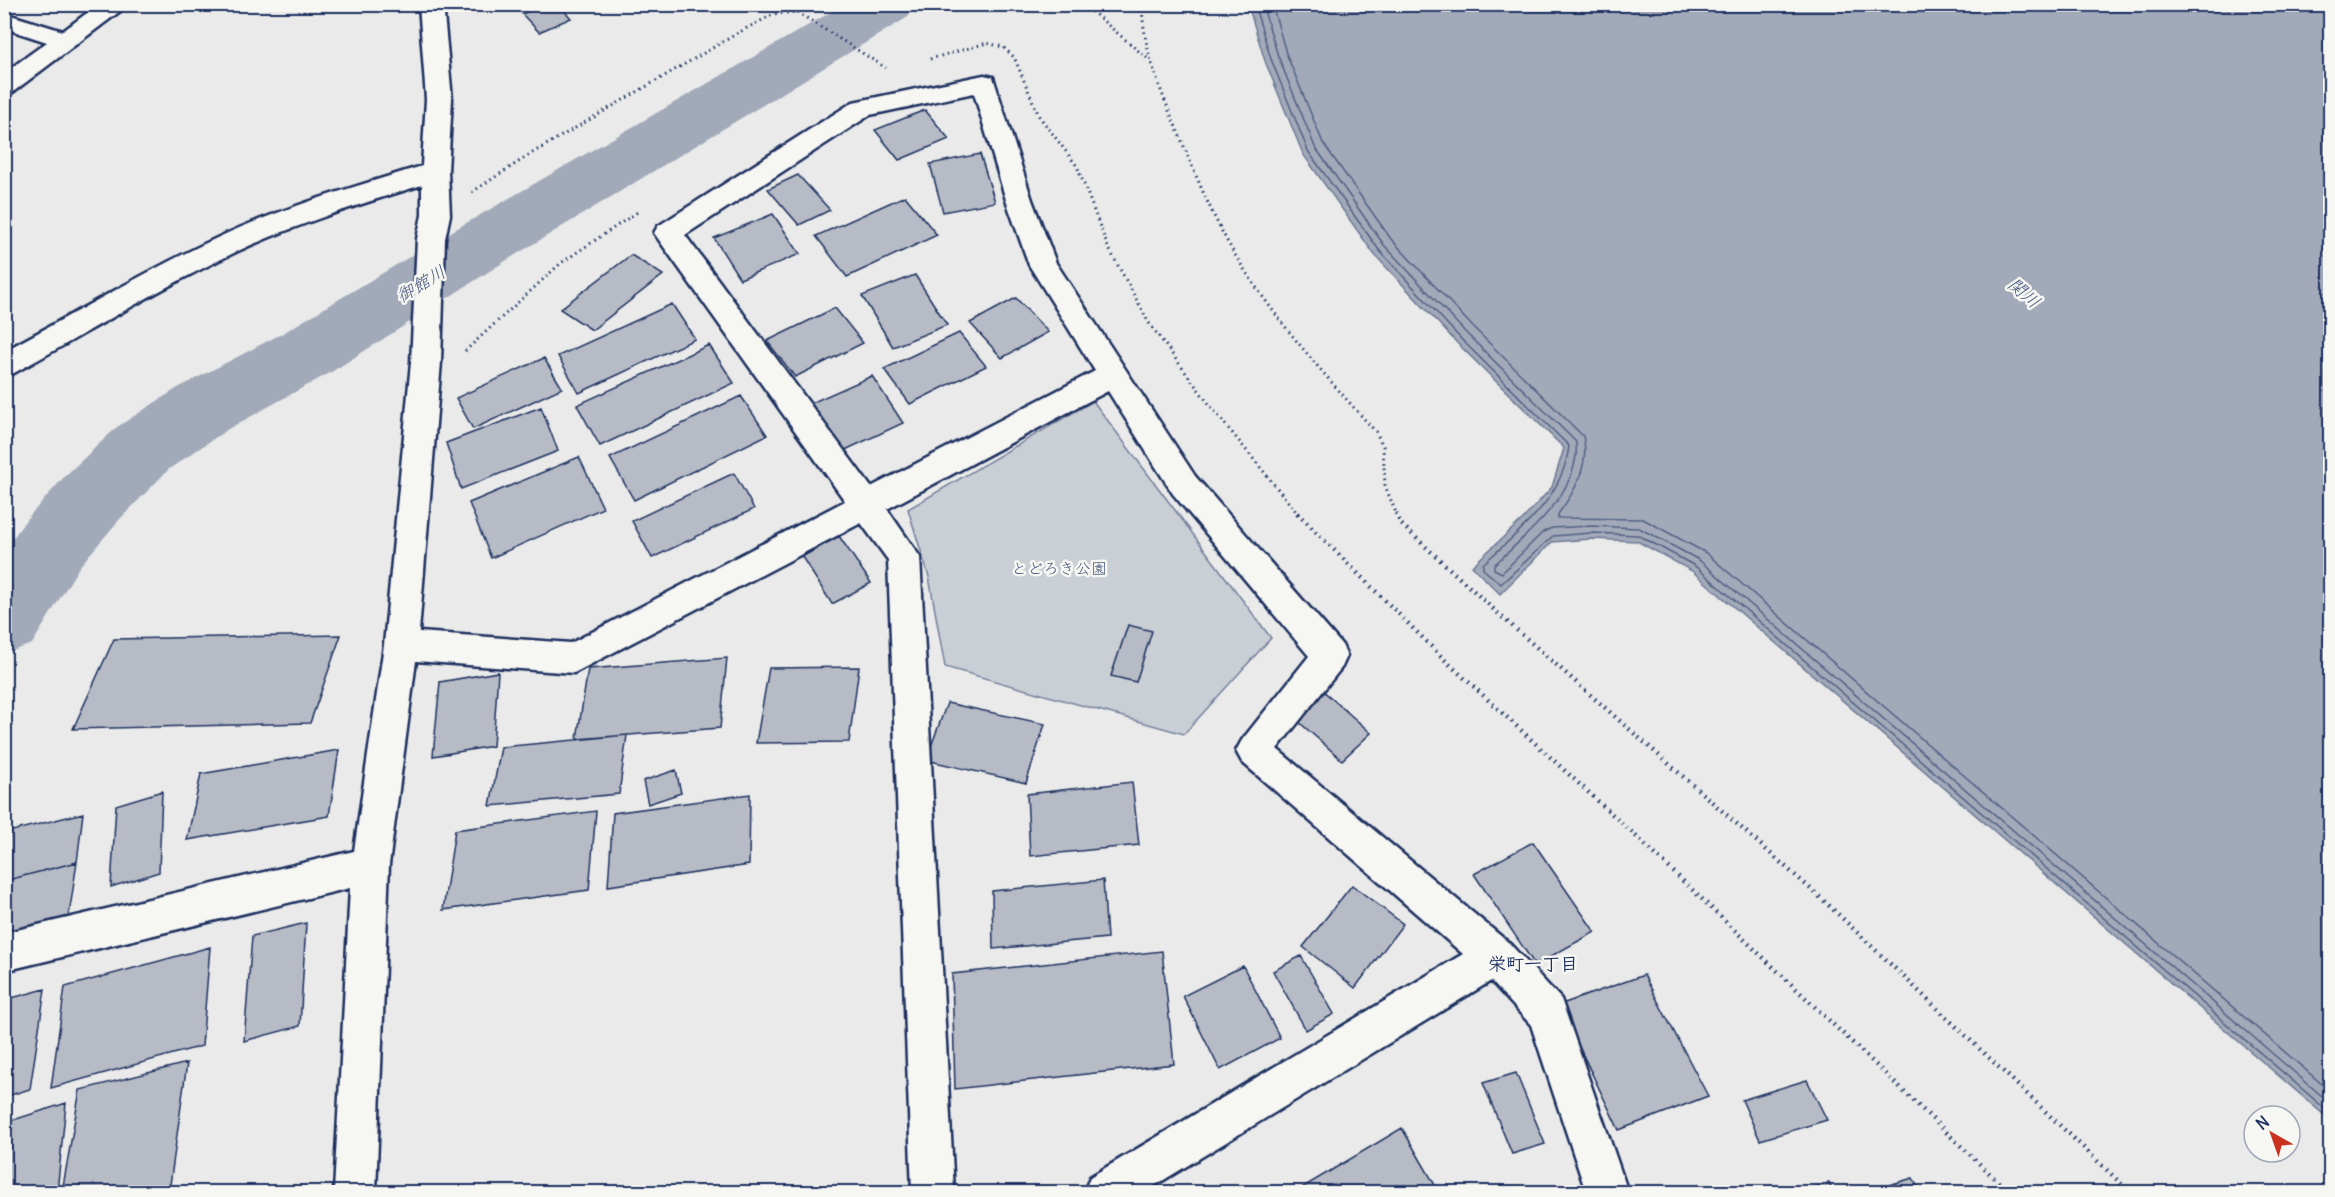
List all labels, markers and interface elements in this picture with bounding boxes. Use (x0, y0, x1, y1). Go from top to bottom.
water label: 御館川 (392, 260, 450, 307)
water label: 関川 (2003, 272, 2045, 313)
park label: とどろき公園 (1011, 558, 1107, 578)
district label: 栄町一丁目 (1488, 952, 1578, 975)
north arrow (2242, 1104, 2302, 1164)
text: N (2252, 1111, 2273, 1134)

